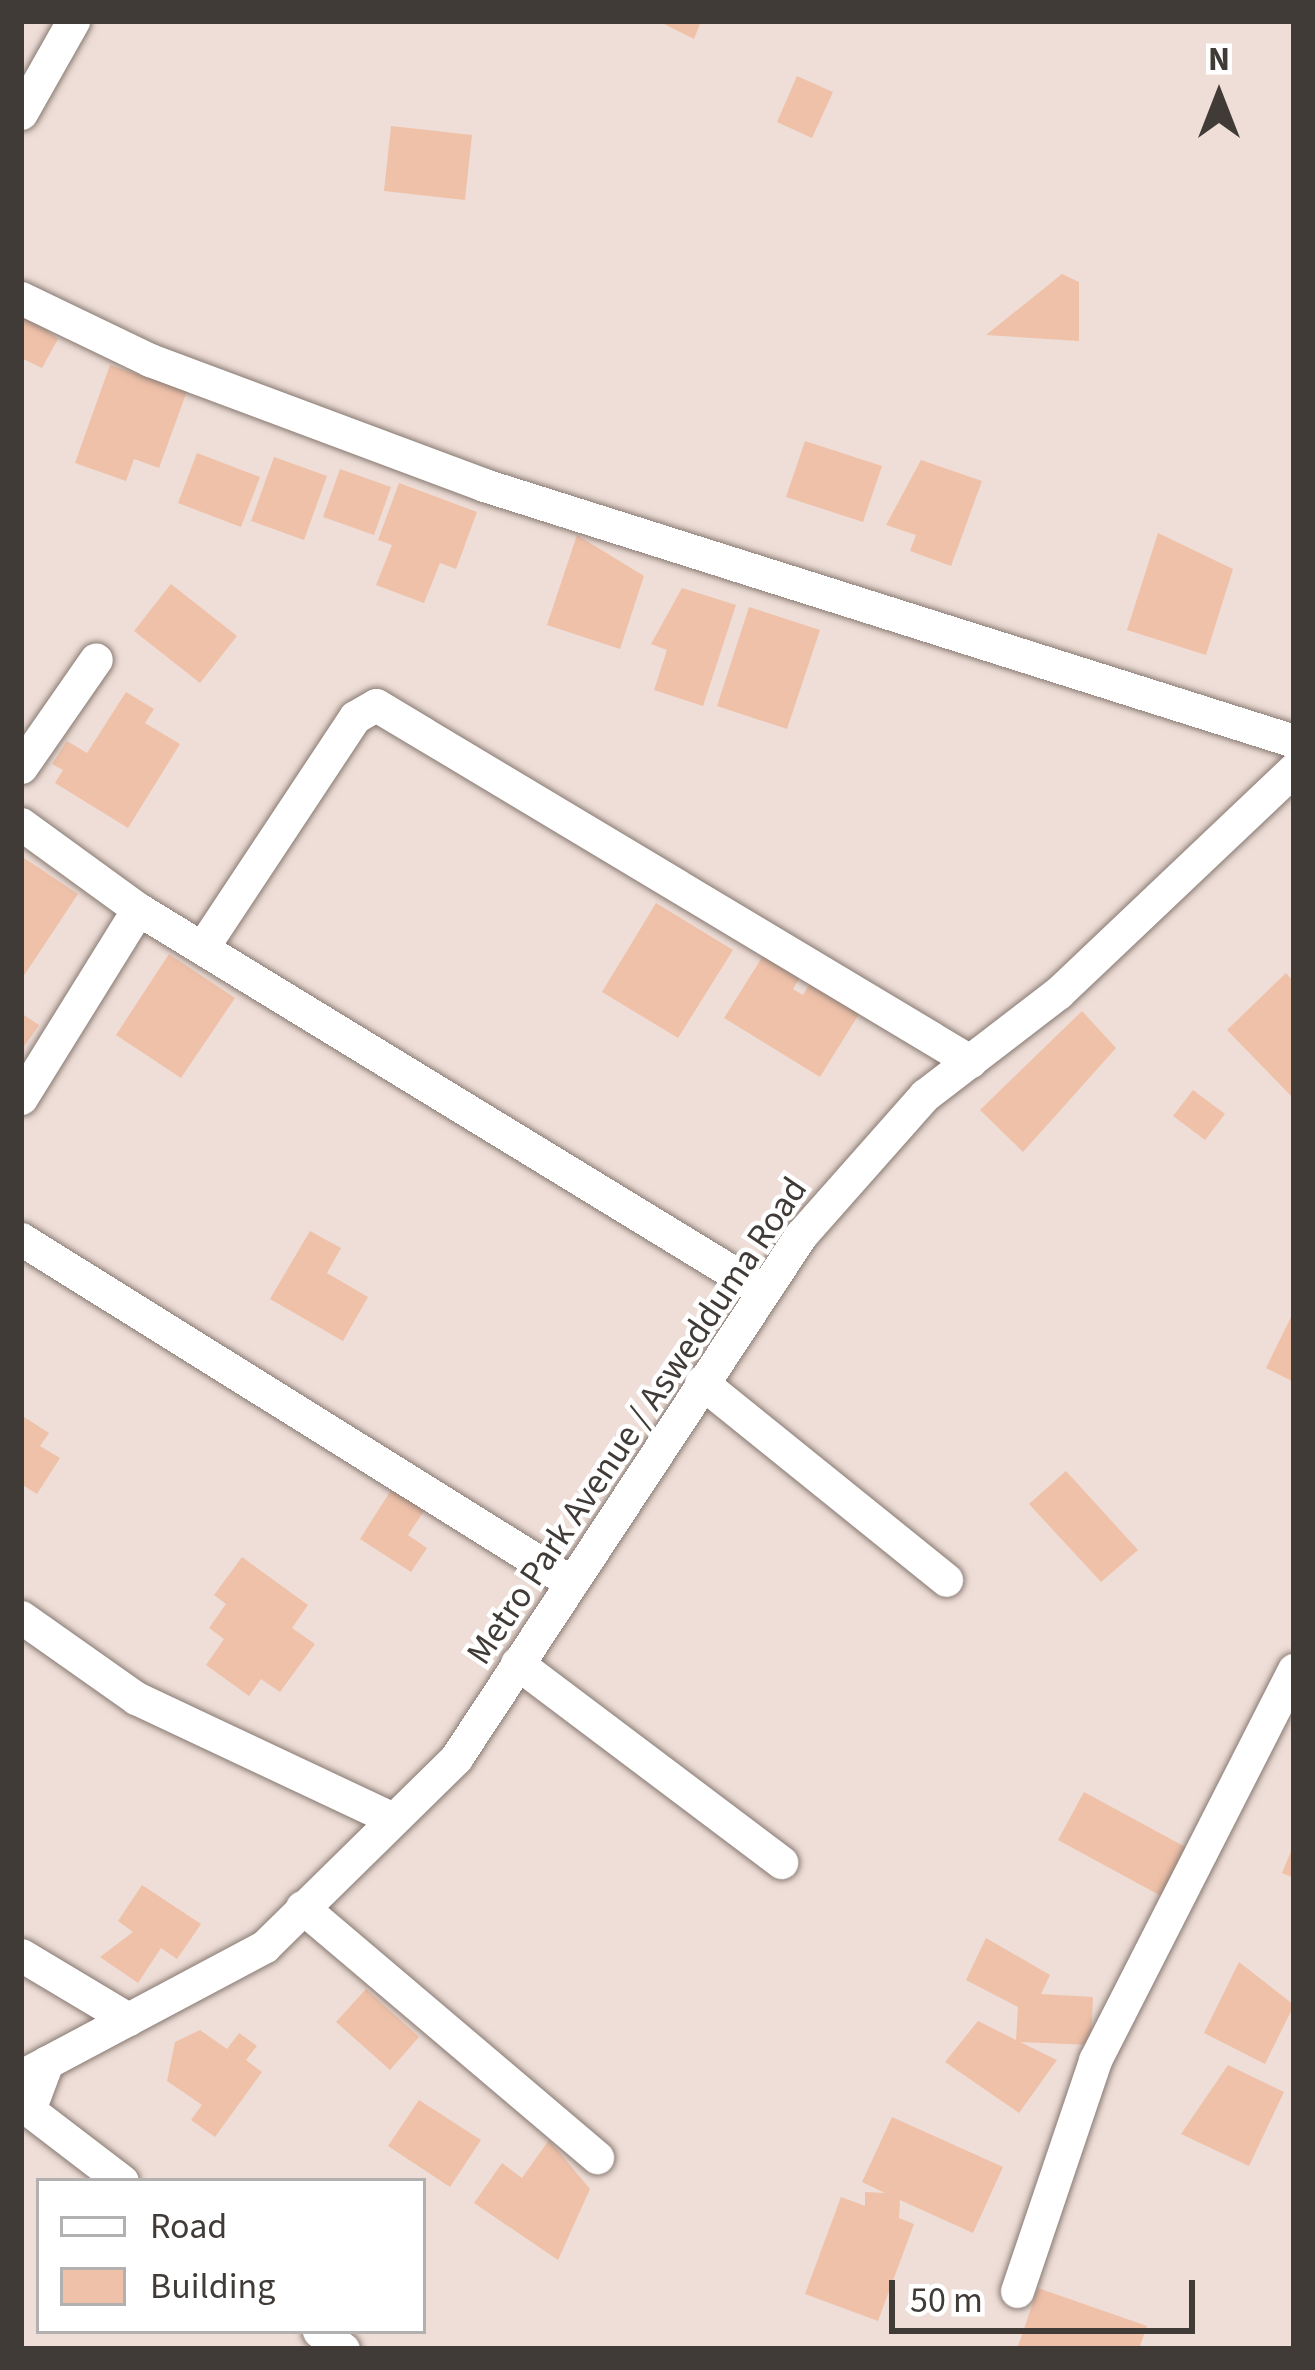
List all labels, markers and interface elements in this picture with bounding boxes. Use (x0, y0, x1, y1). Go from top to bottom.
north arrow (1159, 36, 1279, 156)
text: N (1208, 36, 1230, 83)
street label: Metro Park Avenue / Aswedduma Road (457, 1169, 817, 1673)
legend (36, 2178, 426, 2334)
text: Road (150, 2201, 227, 2252)
scale bar (895, 2256, 1201, 2330)
text: Building (150, 2261, 275, 2312)
text: 50 m (910, 2275, 983, 2326)

